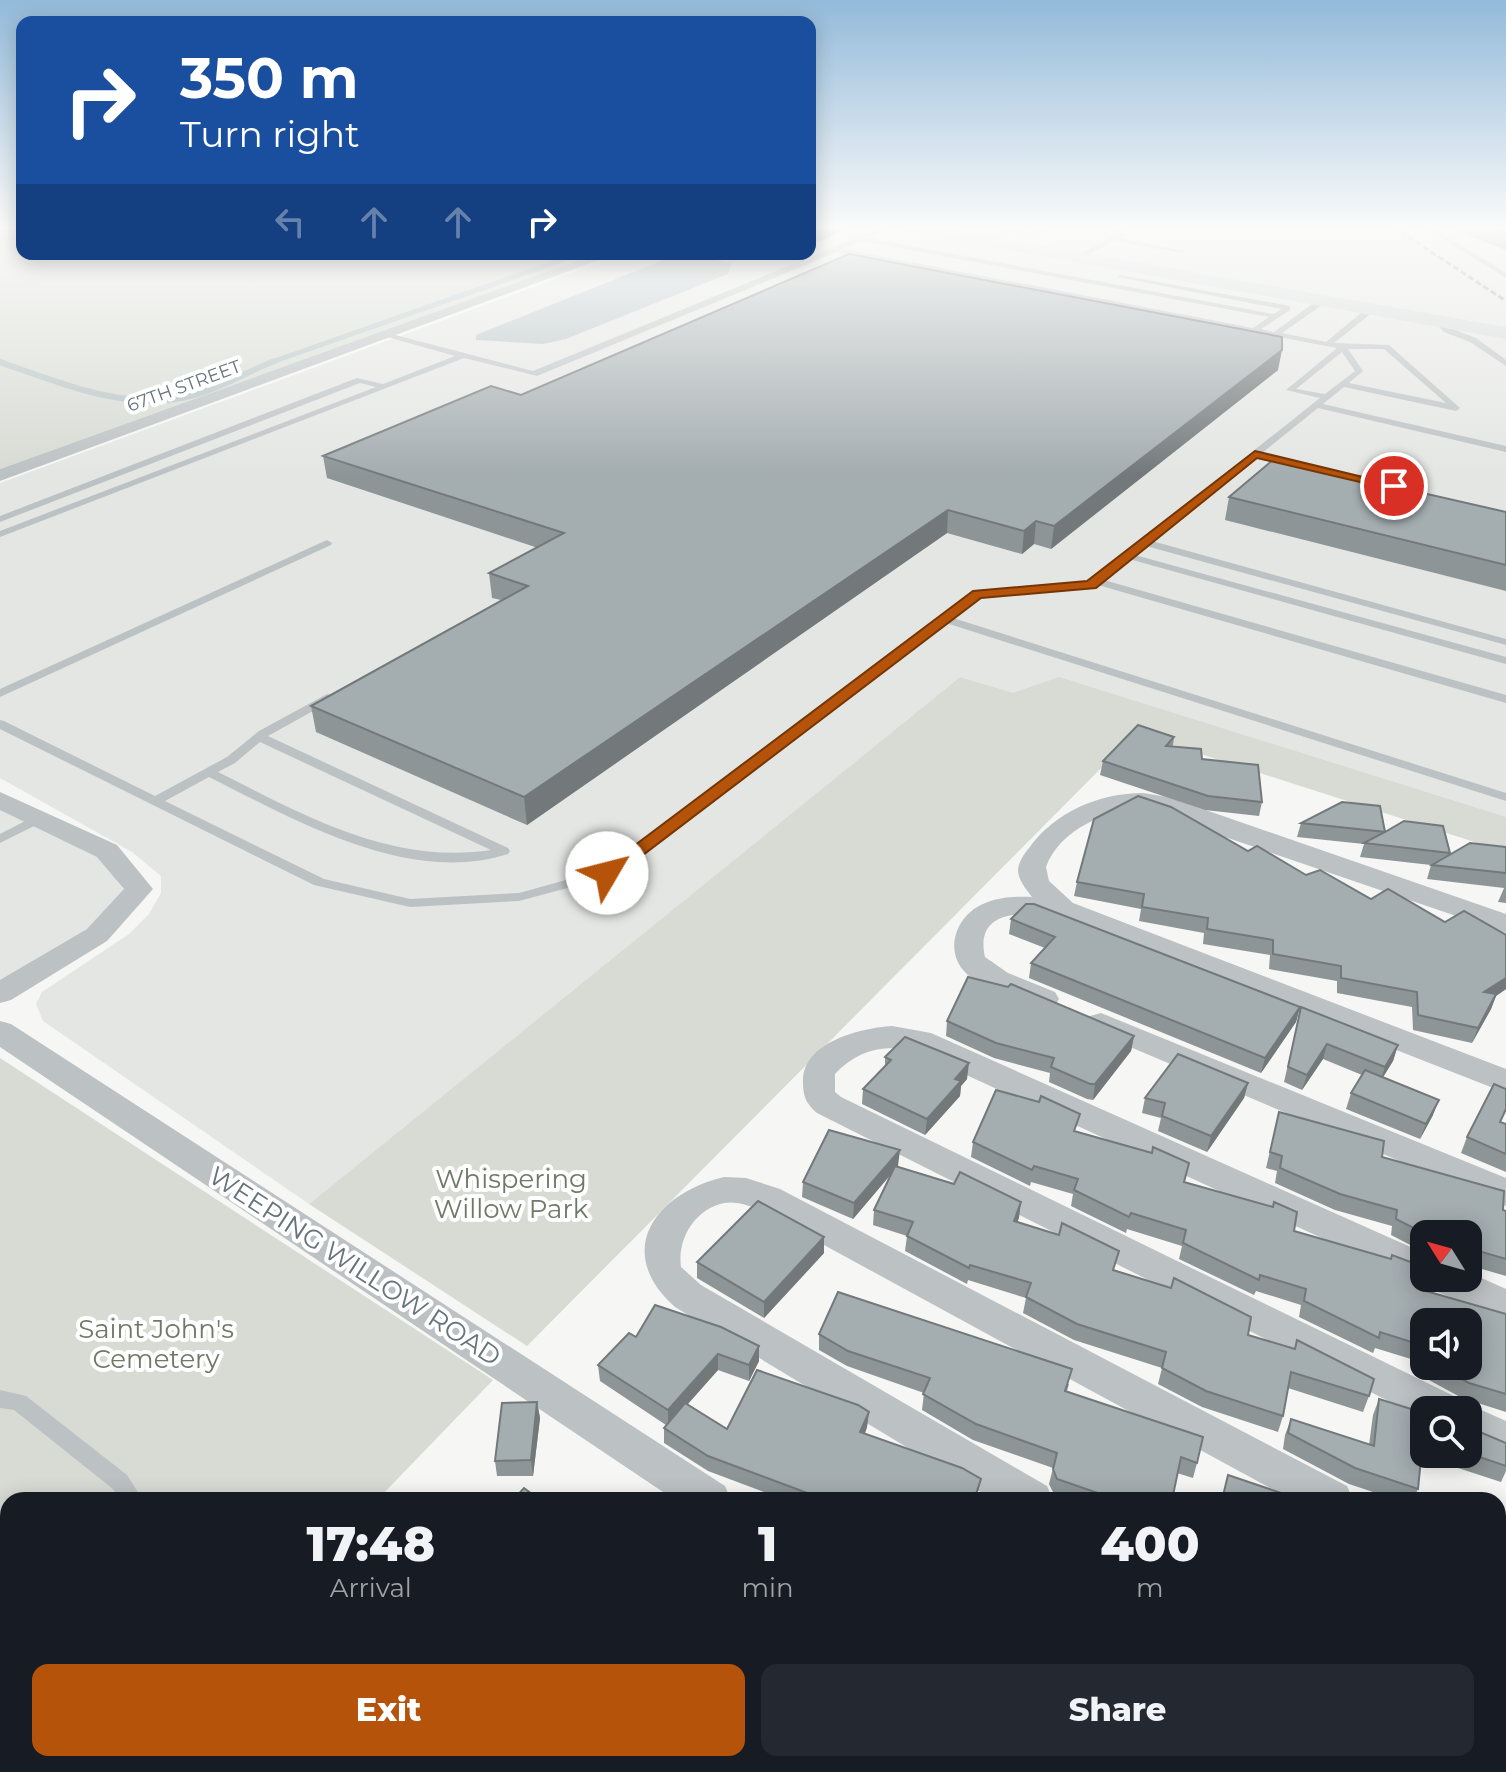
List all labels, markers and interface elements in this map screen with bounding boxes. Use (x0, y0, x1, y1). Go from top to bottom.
text: 350 m (180, 44, 359, 112)
icon: right (48, 48, 152, 152)
text: Turn right (180, 112, 360, 156)
icon: left (268, 200, 312, 244)
icon: ahead (352, 200, 396, 244)
icon: ahead (436, 200, 480, 244)
icon: right (520, 200, 564, 244)
street label: 67TH STREET (124, 355, 245, 417)
pin (1360, 452, 1428, 520)
icon: arrive (1372, 464, 1416, 508)
position arrow (565, 831, 649, 915)
street label: WEEPING WILLOW ROAD (203, 1160, 507, 1372)
park label: Whispering Willow Park (434, 1163, 589, 1225)
north arrow (1410, 1220, 1482, 1292)
map controls (1410, 1220, 1482, 1468)
button: sound (1410, 1308, 1482, 1380)
park label: Saint John's Cemetery (78, 1313, 234, 1375)
button: search (1410, 1396, 1482, 1468)
text: 17:48 (306, 1515, 435, 1573)
text: 1 (758, 1515, 777, 1573)
text: 400 (1100, 1515, 1200, 1573)
text: Arrival (330, 1572, 412, 1604)
text: min (742, 1572, 794, 1604)
text: m (1136, 1572, 1164, 1604)
button: Exit (32, 1664, 745, 1756)
button: Share (761, 1664, 1474, 1756)

